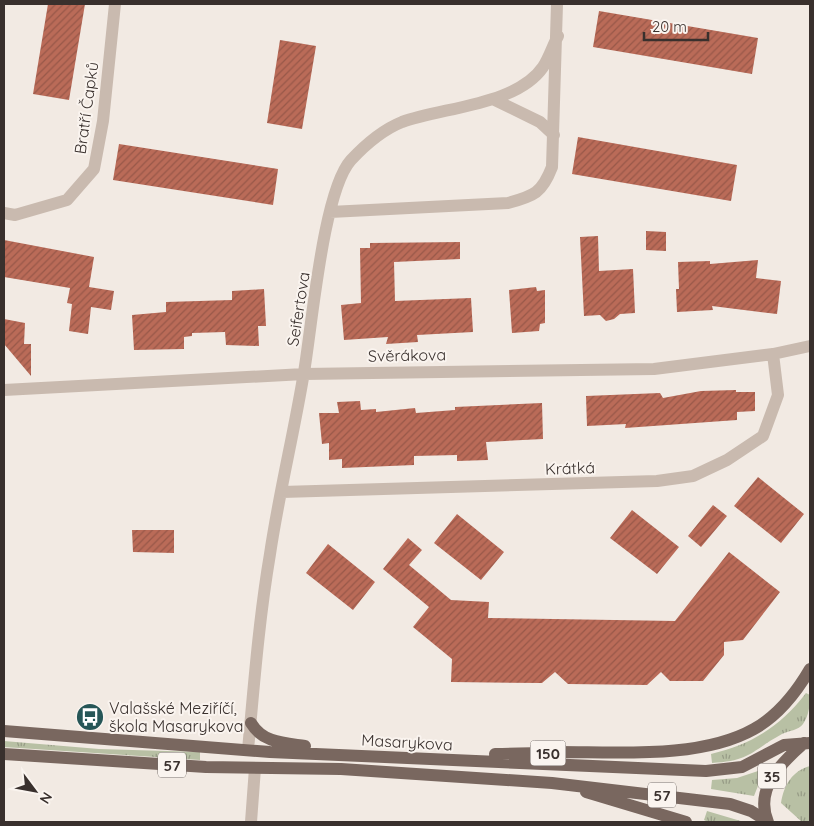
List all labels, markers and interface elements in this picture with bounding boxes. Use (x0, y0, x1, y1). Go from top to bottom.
scale bar (644, 10, 708, 42)
text: 20 m (652, 17, 687, 36)
street label: Bratří Čapků (70, 61, 102, 155)
street label: Seifertova (282, 270, 314, 348)
street label: Svěrákova (368, 344, 446, 366)
street label: Krátká (545, 457, 595, 479)
place label: Valašské Meziříčí, škola Masarykova (109, 698, 244, 736)
bus stop icon: Valašské Meziříčí, škola Masarykova (75, 702, 105, 732)
street label: Masarykova (361, 730, 453, 754)
road number: 150 (530, 740, 566, 766)
road number: 57 (158, 752, 186, 778)
road number: 35 (758, 764, 786, 788)
north arrow (10, 766, 60, 816)
road number: 57 (648, 782, 676, 808)
text: N (36, 789, 56, 807)

